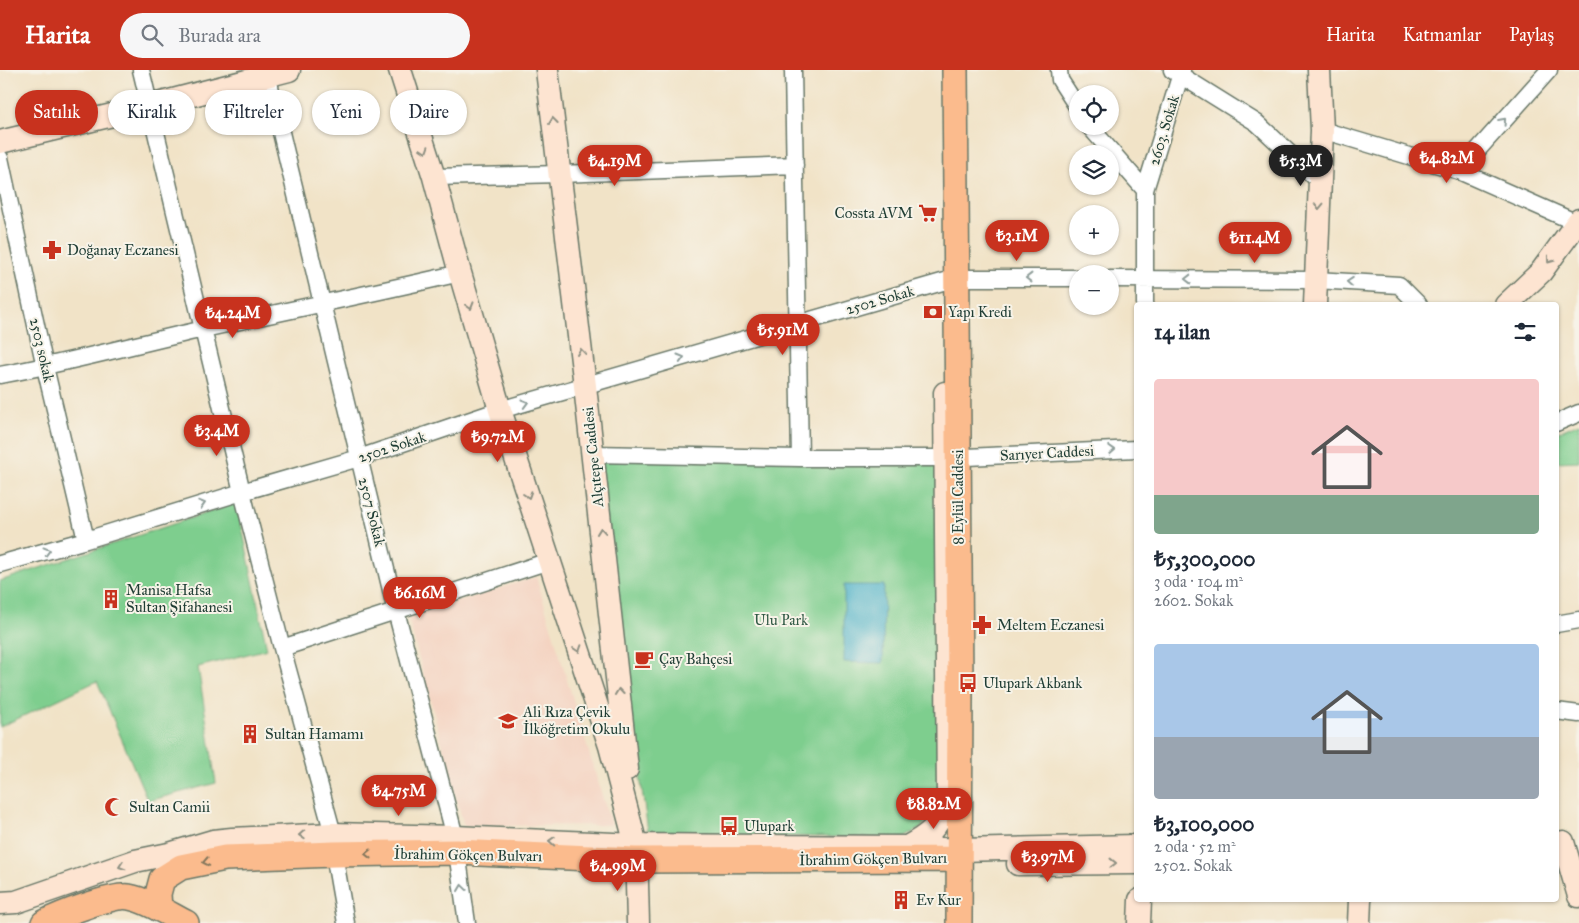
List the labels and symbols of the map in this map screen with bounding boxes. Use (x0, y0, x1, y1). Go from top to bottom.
street label: 2603. Sokak (1145, 93, 1183, 167)
one-way arrow (548, 116, 559, 124)
one-way arrow (1497, 118, 1506, 127)
pin: ₺4.82M (1406, 142, 1488, 184)
pin: ₺4.19M (574, 144, 656, 187)
pin: ₺5.3M (1266, 144, 1336, 187)
one-way arrow (420, 145, 430, 153)
supermarket icon: Cossta AVM (917, 202, 939, 224)
one-way arrow (1314, 202, 1324, 210)
place label: Cossta AVM (834, 204, 913, 222)
pin: ₺3.1M (982, 220, 1052, 262)
pin: ₺11.4M (1214, 222, 1296, 264)
pharmacy icon: Doğanay Eczanesi (41, 239, 63, 261)
place label: Doğanay Eczanesi (67, 241, 179, 259)
one-way arrow (1547, 254, 1556, 264)
one-way arrow (1025, 273, 1032, 283)
one-way arrow (1183, 274, 1191, 284)
one-way arrow (1346, 277, 1354, 288)
street label: 2502 Sokak (844, 282, 916, 318)
pin: ₺4.24M (192, 296, 274, 339)
one-way arrow (464, 301, 474, 310)
bank icon: Yapı Kredi (922, 301, 944, 323)
place label: Yapı Kredi (948, 303, 1012, 321)
pin: ₺5.91M (742, 314, 824, 356)
street label: 2503 sokak (26, 316, 58, 384)
one-way arrow (576, 347, 587, 355)
one-way arrow (676, 353, 684, 363)
one-way arrow (520, 399, 528, 409)
street label: Alçıtepe Caddesi (579, 406, 607, 509)
pin: ₺3.4M (182, 414, 252, 457)
pin: ₺9.72M (457, 420, 539, 463)
street label: 2502 Sokak (356, 428, 428, 466)
street label: Sarıyer Caddesi (1000, 442, 1094, 464)
one-way arrow (1108, 445, 1116, 455)
street label: 8 Eylül Caddesi (949, 449, 967, 545)
street label: 2507 Sokak (355, 476, 389, 549)
one-way arrow (522, 490, 532, 499)
one-way arrow (198, 500, 206, 510)
one-way arrow (596, 526, 607, 534)
one-way arrow (43, 546, 51, 557)
pin: ₺6.16M (379, 576, 461, 619)
place label: Manisa Hafsa Sultan Şifahanesi (126, 581, 232, 616)
building icon: Manisa Hafsa Sultan Şifahanesi (100, 588, 122, 610)
park label: Ulu Park (754, 611, 808, 629)
pharmacy icon: Meltem Eczanesi (971, 614, 993, 636)
place label: Meltem Eczanesi (997, 616, 1104, 634)
one-way arrow (572, 645, 582, 653)
cafe icon: Çay Bahçesi (633, 648, 655, 670)
place label: Çay Bahçesi (659, 650, 732, 668)
bus stop icon: Ulupark Akbank (957, 672, 979, 694)
place label: Ulupark Akbank (983, 674, 1082, 692)
one-way arrow (614, 688, 625, 696)
place label: Ali Rıza Çevik İlköğretim Okulu (522, 703, 630, 738)
school or university icon: Ali Rıza Çevik İlköğretim Okulu (497, 710, 519, 732)
building icon: Sultan Hamamı (239, 723, 261, 745)
place label: Sultan Hamamı (265, 725, 364, 743)
pin: ₺4.75M (358, 774, 440, 817)
pin: ₺8.82M (893, 788, 975, 830)
mosque icon: Sultan Camii (103, 796, 125, 818)
place label: Sultan Camii (129, 798, 210, 816)
bus stop icon: Ulupark (718, 815, 740, 837)
place label: Ulupark (744, 817, 794, 835)
one-way arrow (298, 830, 306, 841)
one-way arrow (548, 836, 556, 847)
pin: ₺3.97M (1007, 840, 1089, 883)
street label: İbrahim Gökçen Bulvarı (394, 845, 542, 865)
one-way arrow (364, 848, 372, 859)
street label: İbrahim Gökçen Bulvarı (799, 849, 947, 869)
pin: ₺4.99M (577, 850, 659, 892)
one-way arrow (202, 856, 210, 867)
one-way arrow (1110, 858, 1117, 868)
one-way arrow (118, 860, 126, 870)
one-way arrow (457, 883, 468, 891)
building icon: Ev Kur (890, 889, 912, 911)
place label: Ev Kur (916, 891, 961, 909)

